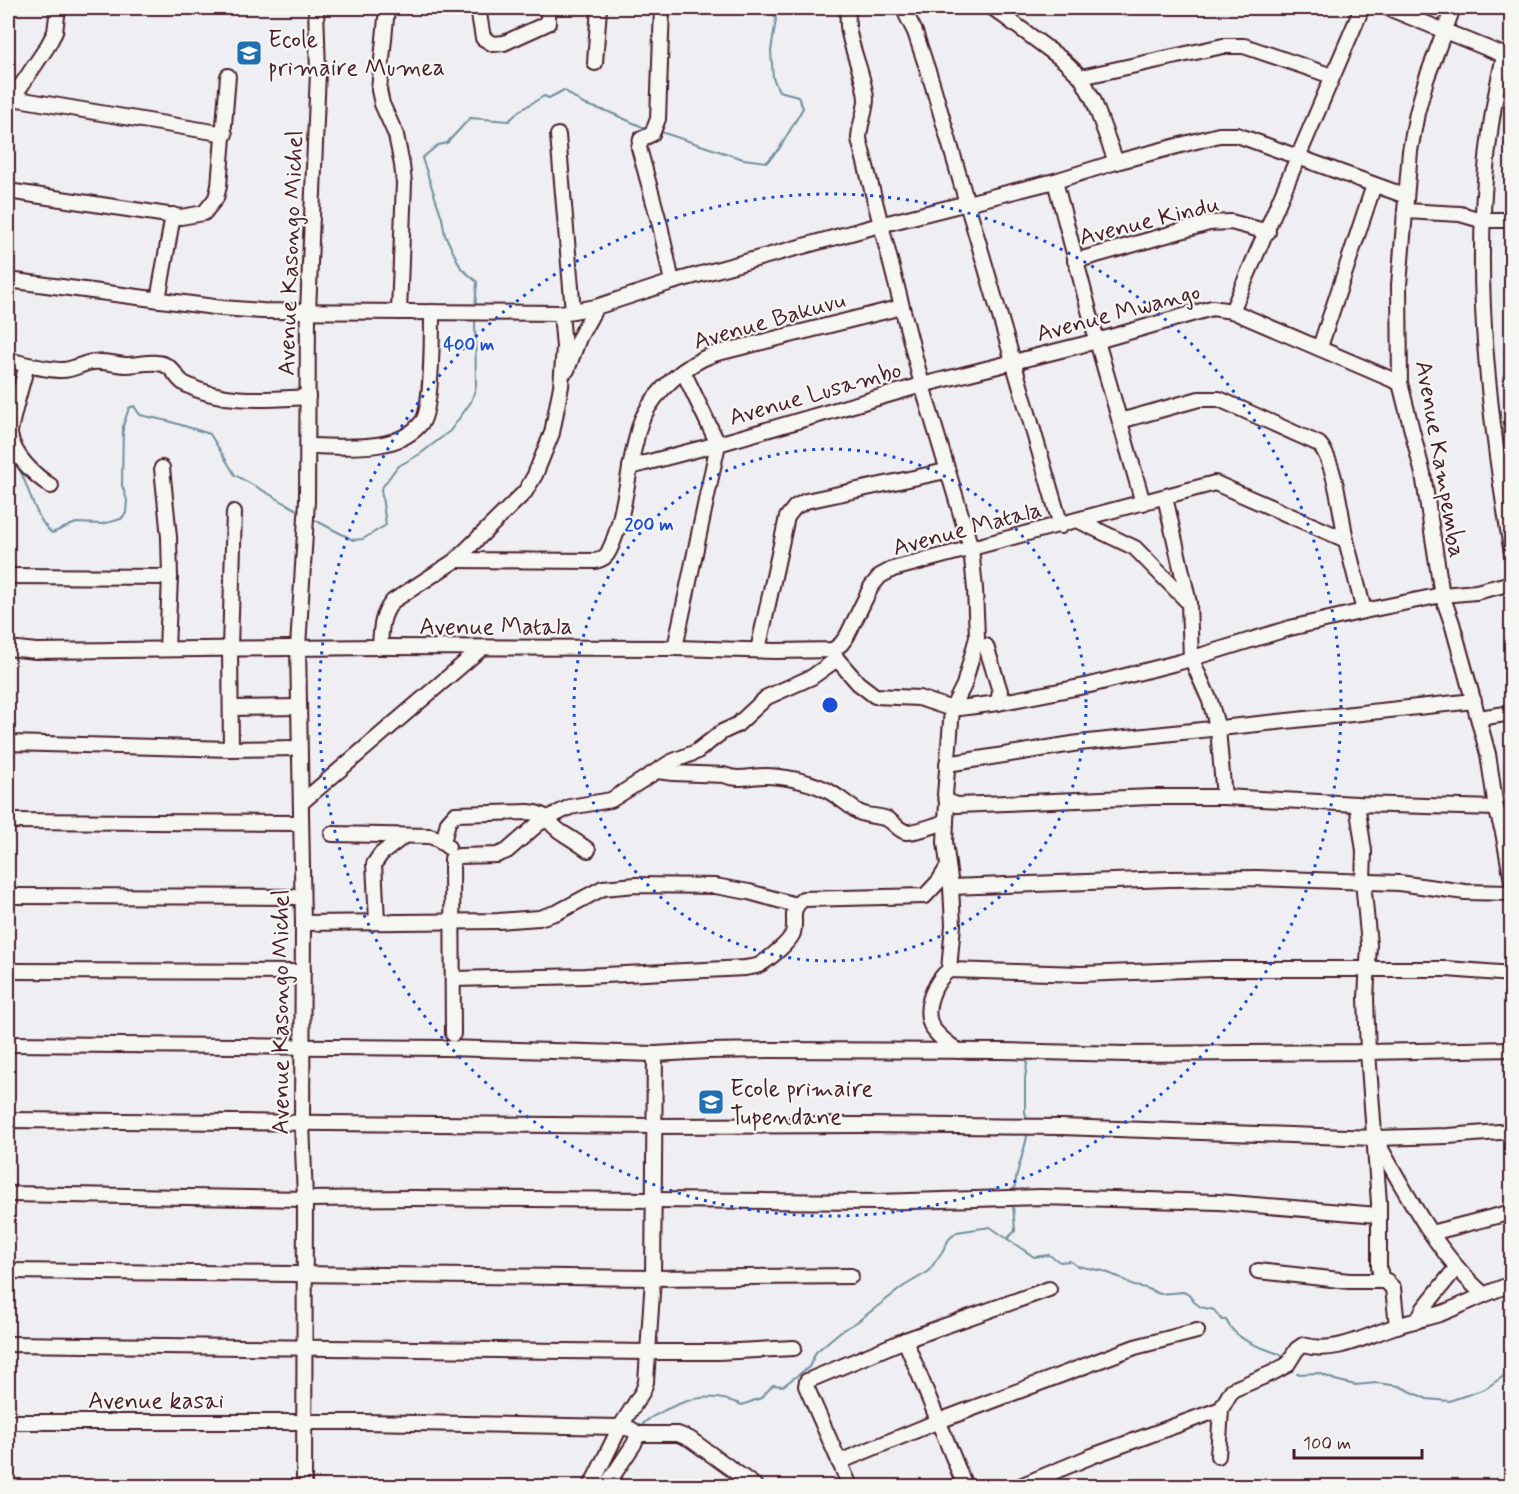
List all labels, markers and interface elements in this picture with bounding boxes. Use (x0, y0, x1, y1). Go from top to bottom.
place label: Ecole primaire Mumea (268, 25, 445, 84)
school or university icon: Ecole primaire Mumea (234, 38, 264, 68)
street label: Avenue Kasongo Michel (272, 130, 311, 376)
street label: Avenue Kindu (1076, 189, 1223, 254)
street label: Avenue Mwango (1033, 277, 1204, 350)
street label: Avenue Bakuvu (690, 285, 849, 358)
text: 400 m (444, 333, 494, 357)
street label: Avenue Lusambo (725, 355, 905, 434)
street label: Avenue Kampemba (1407, 358, 1472, 560)
street label: Avenue Matala (889, 495, 1046, 564)
text: 200 m (624, 513, 674, 537)
street label: Avenue Matala (419, 612, 573, 643)
centre of rings (820, 695, 840, 715)
street label: Avenue Kasongo Michel (266, 889, 297, 1135)
place label: Ecole primaire Tupendane (730, 1074, 873, 1133)
school or university icon: Ecole primaire Tupendane (696, 1087, 726, 1117)
street label: Avenue kasai (88, 1386, 224, 1417)
scale bar (1294, 1422, 1422, 1460)
text: 100 m (1303, 1432, 1351, 1456)

